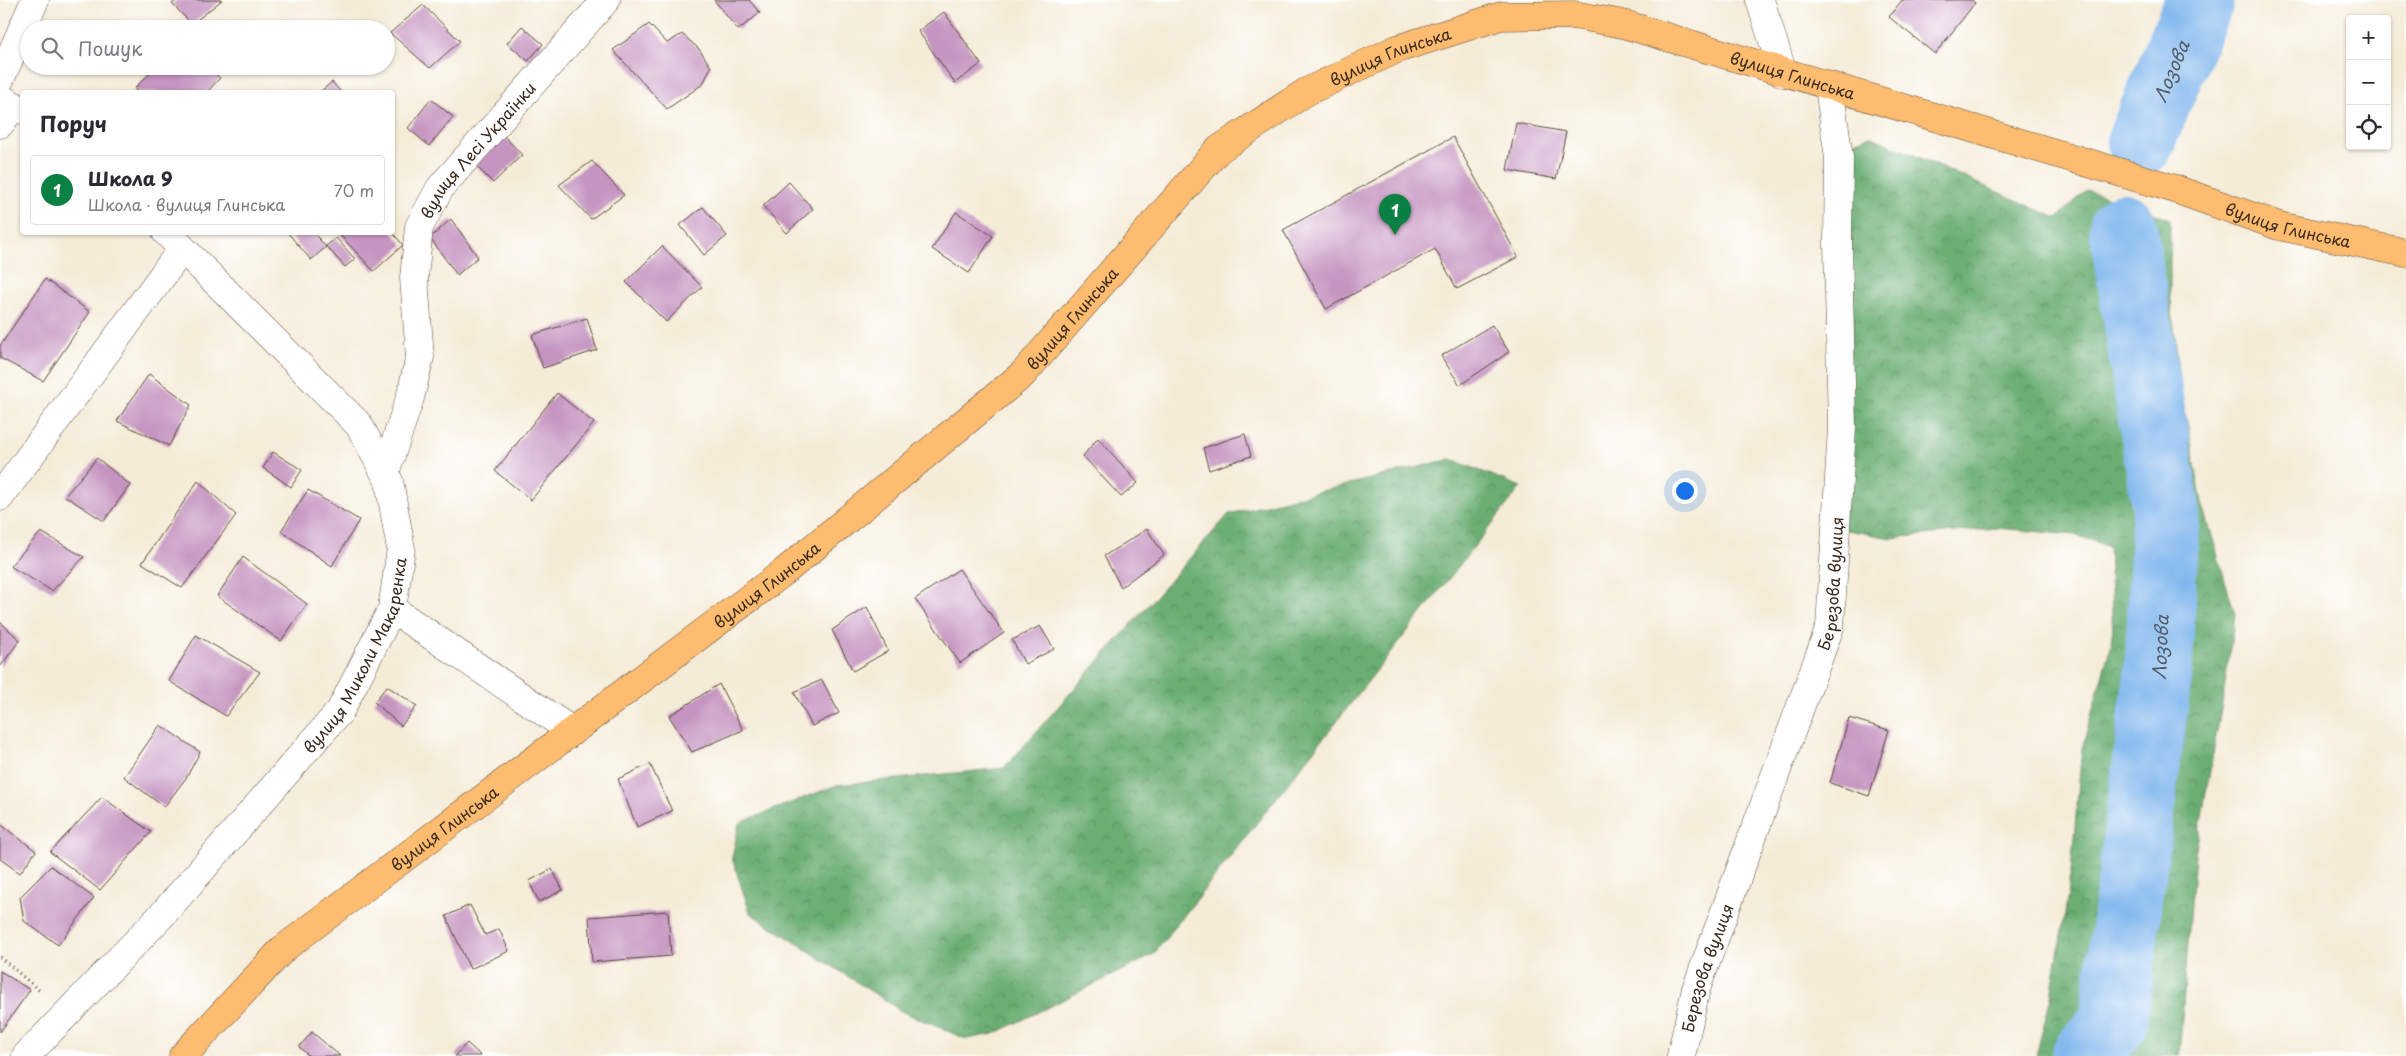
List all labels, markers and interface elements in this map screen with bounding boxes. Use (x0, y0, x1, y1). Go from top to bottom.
map controls (2346, 15, 2391, 150)
button: + (2346, 15, 2391, 60)
search box (20, 20, 395, 75)
street label: вулиця Глинська (1325, 21, 1454, 91)
icon: search (38, 34, 66, 62)
text: Пошук (78, 34, 143, 62)
water label: Лозова (2145, 35, 2196, 106)
street label: вулиця Глинська (1727, 45, 1858, 105)
button: − (2346, 60, 2391, 105)
street label: вулиця Лесі Українки (414, 76, 541, 223)
button: locate (2346, 105, 2391, 150)
text: Поруч (40, 107, 107, 139)
text: Школа 9 (88, 164, 173, 192)
text: 1 (53, 178, 61, 202)
text: 70 m (334, 178, 374, 202)
text: Школа · вулиця Глинська (88, 192, 285, 216)
pin: 1 (1379, 194, 1411, 235)
street label: вулиця Глинська (2222, 196, 2353, 253)
street label: вулиця Глинська (1020, 261, 1123, 375)
your location (1672, 478, 1698, 504)
street label: Березова вулиця (1810, 516, 1849, 654)
street label: вулиця Глинська (708, 535, 825, 633)
street label: вулиця Миколи Макаренка (297, 556, 412, 758)
water label: Лозова (2144, 614, 2174, 680)
street label: вулиця Глинська (385, 779, 503, 876)
street label: Березова вулиця (1675, 900, 1739, 1034)

